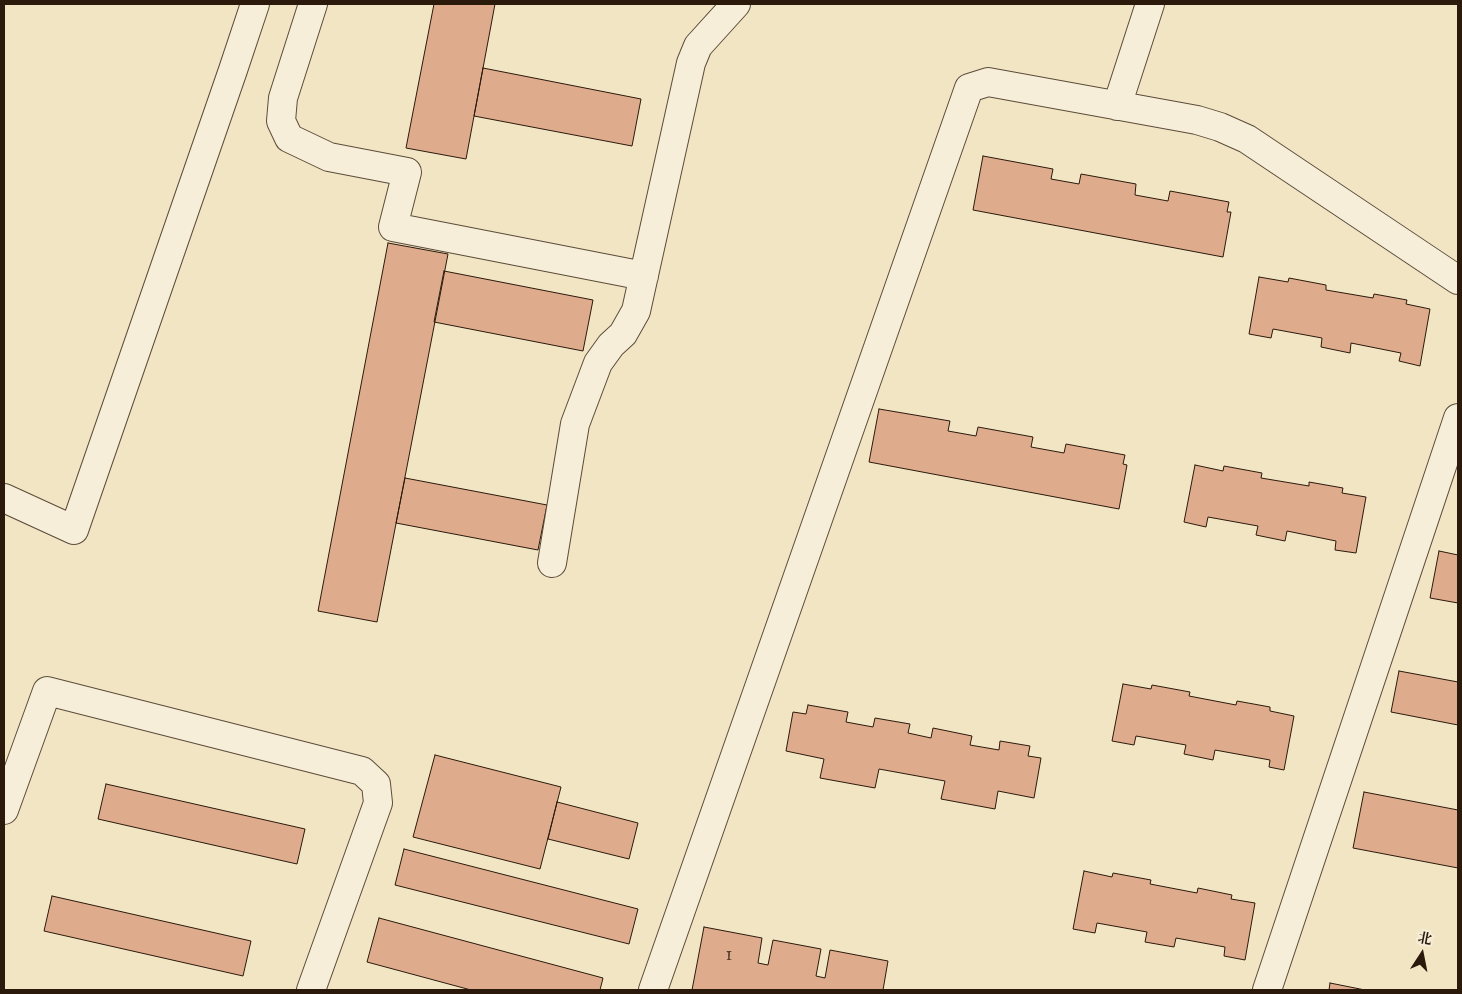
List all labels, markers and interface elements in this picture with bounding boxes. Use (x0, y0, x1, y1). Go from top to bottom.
north arrow (1397, 929, 1447, 979)
text: 北 (1416, 929, 1433, 949)
house number: 1 (726, 945, 732, 967)

